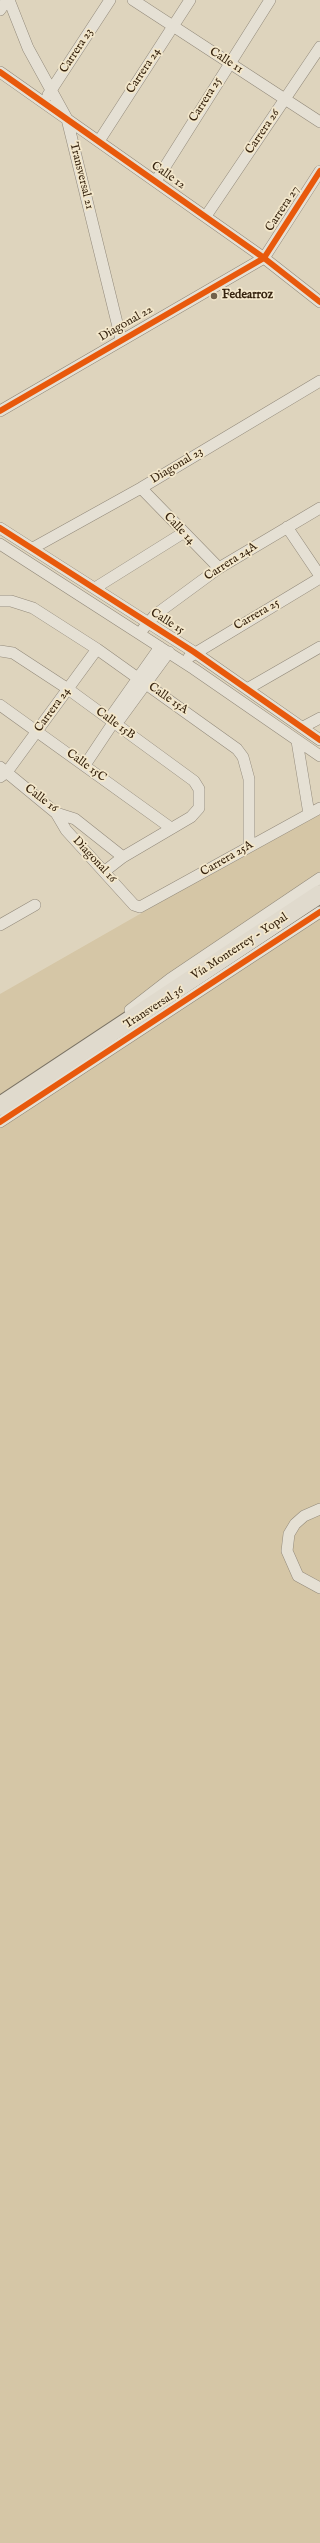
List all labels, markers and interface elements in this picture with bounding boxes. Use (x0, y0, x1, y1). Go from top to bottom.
street label: Carrera 23 (57, 26, 97, 76)
street label: Carrera 24 (124, 45, 164, 97)
street label: Calle 11 (206, 45, 246, 77)
street label: Carrera 25 (187, 75, 225, 125)
street label: Carrera 26 (243, 107, 283, 157)
street label: Transversal 21 (66, 141, 96, 211)
street label: Calle 12 (148, 159, 188, 193)
street label: Carrera 27 (263, 184, 303, 234)
place label: Fedearroz (222, 289, 273, 303)
marker: Fedearroz (209, 291, 219, 301)
street label: Diagonal 22 (97, 303, 155, 345)
street label: Diagonal 23 (148, 445, 206, 487)
street label: Calle 14 (160, 510, 198, 548)
street label: Carrera 24A (202, 540, 260, 584)
street label: Carrera 25 (232, 596, 282, 634)
street label: Calle 15 (147, 606, 187, 638)
street label: Calle 15A (145, 680, 191, 718)
street label: Carrera 24 (32, 685, 74, 735)
street label: Calle 15B (92, 705, 138, 743)
street label: Calle 15C (63, 747, 109, 785)
street label: Calle 16 (22, 782, 60, 816)
street label: Diagonal 16 (69, 834, 119, 886)
street label: Carrera 25A (198, 838, 256, 880)
street label: Vía Monterrey - Yopal (189, 910, 291, 984)
street label: Transversal 36 (122, 983, 186, 1033)

